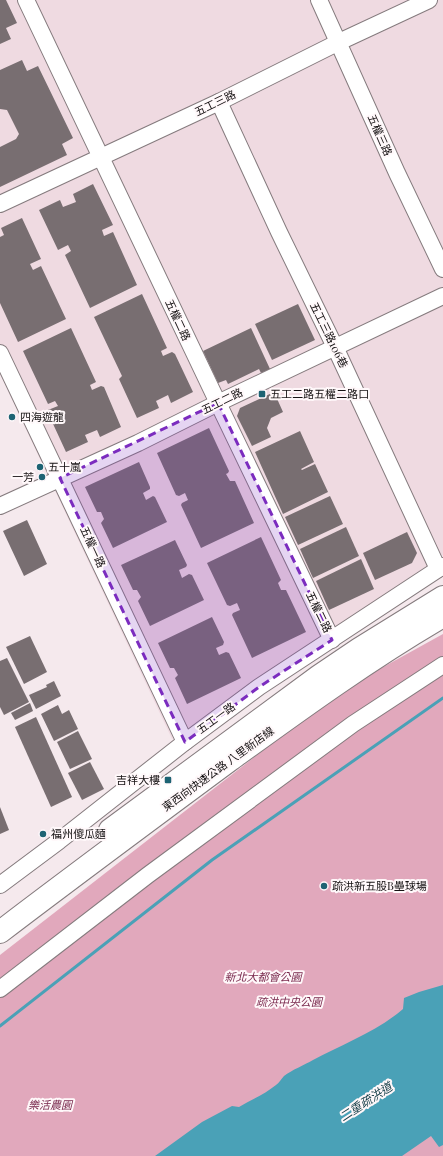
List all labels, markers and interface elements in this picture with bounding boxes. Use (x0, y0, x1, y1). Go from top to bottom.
street label: 五工三路 (192, 86, 238, 119)
street label: 五權三路 (365, 112, 396, 158)
street label: 五權二路 (162, 297, 195, 343)
street label: 五工三路106巷 (307, 299, 352, 370)
street label: 五工二路 (199, 384, 245, 417)
place label: 五工二路五權二路口 (270, 386, 369, 401)
marker: 五工二路五權二路口 (257, 389, 267, 399)
place label: 四海遊龍 (20, 409, 64, 424)
marker: 四海遊龍 (7, 412, 17, 422)
place label: 五十嵐 (48, 459, 81, 474)
marker: 五十嵐 (35, 462, 45, 472)
place label: 一芳 (12, 469, 34, 484)
marker: 一芳 (37, 472, 47, 482)
street label: 五權一路 (77, 524, 110, 570)
street label: 五權二路 (303, 589, 336, 635)
street label: 五工一路 (193, 699, 238, 737)
street label: 東西向快速公路 八里新店線 (159, 723, 277, 814)
place label: 吉祥大樓 (116, 772, 160, 787)
marker: 吉祥大樓 (163, 775, 173, 785)
place label: 福州傻瓜麵 (51, 826, 106, 841)
marker: 福州傻瓜麵 (38, 829, 48, 839)
place label: 疏洪新五股B壘球場 (332, 878, 427, 893)
marker: 疏洪新五股B壘球場 (319, 881, 329, 891)
park label: 新北大都會公園 (225, 969, 303, 984)
park label: 疏洪中央公園 (256, 994, 324, 1009)
water label: 二重疏洪道 (336, 1077, 397, 1124)
park label: 樂活農園 (28, 1097, 74, 1112)

